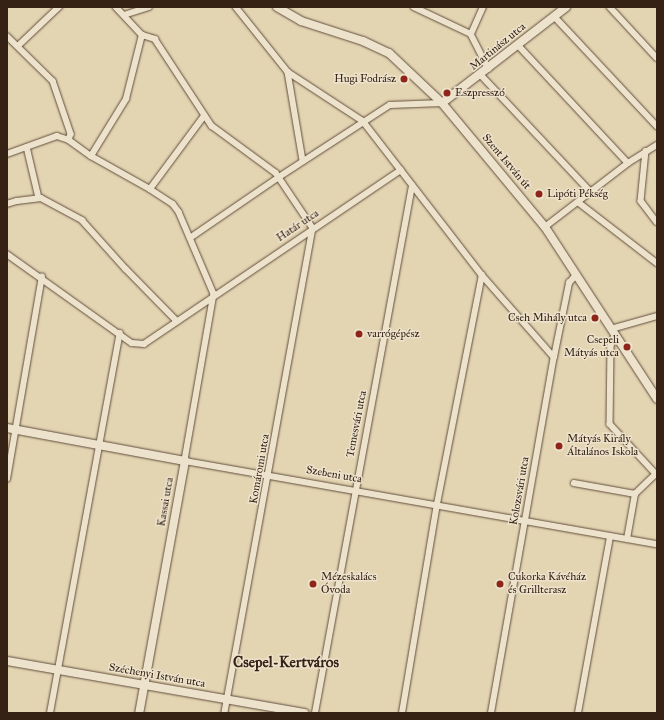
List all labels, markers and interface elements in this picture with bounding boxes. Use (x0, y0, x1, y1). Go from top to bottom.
street label: Martinász utca (467, 20, 529, 74)
place label: Hugi Fodrász (334, 72, 396, 86)
marker: Hugi Fodrász (399, 74, 409, 84)
place label: Eszpresszó (455, 86, 505, 100)
marker: Eszpresszó (442, 88, 452, 98)
street label: Szent István út (479, 131, 533, 193)
place label: Lipóti Pékség (547, 187, 608, 201)
marker: Lipóti Pékség (534, 189, 544, 199)
street label: Határ utca (274, 207, 322, 245)
place label: Cseh Mihály utca (508, 311, 587, 325)
marker: Cseh Mihály utca (590, 313, 600, 323)
place label: varrógépész (367, 327, 420, 341)
marker: varrógépész (354, 329, 364, 339)
place label: Csepeli Mátyás utca (564, 334, 619, 360)
marker: Csepeli Mátyás utca (622, 342, 632, 352)
street label: Temesvári utca (344, 390, 370, 458)
street label: Komáromi utca (247, 433, 273, 505)
place label: Mátyás Király Általános Iskola (567, 433, 638, 459)
marker: Mátyás Király Általános Iskola (554, 441, 564, 451)
street label: Kolozsvári utca (507, 456, 533, 526)
street label: Szebeni utca (305, 464, 363, 486)
street label: Kassai utca (155, 476, 177, 528)
place label: Mézeskalács Óvoda (321, 571, 376, 597)
place label: Cukorka Kávéház és Grillterasz (508, 571, 586, 597)
marker: Mézeskalács Óvoda (308, 579, 318, 589)
marker: Cukorka Kávéház és Grillterasz (495, 579, 505, 589)
district label: Csepel-Kertváros (233, 654, 339, 672)
street label: Széchenyi István utca (108, 661, 206, 691)

